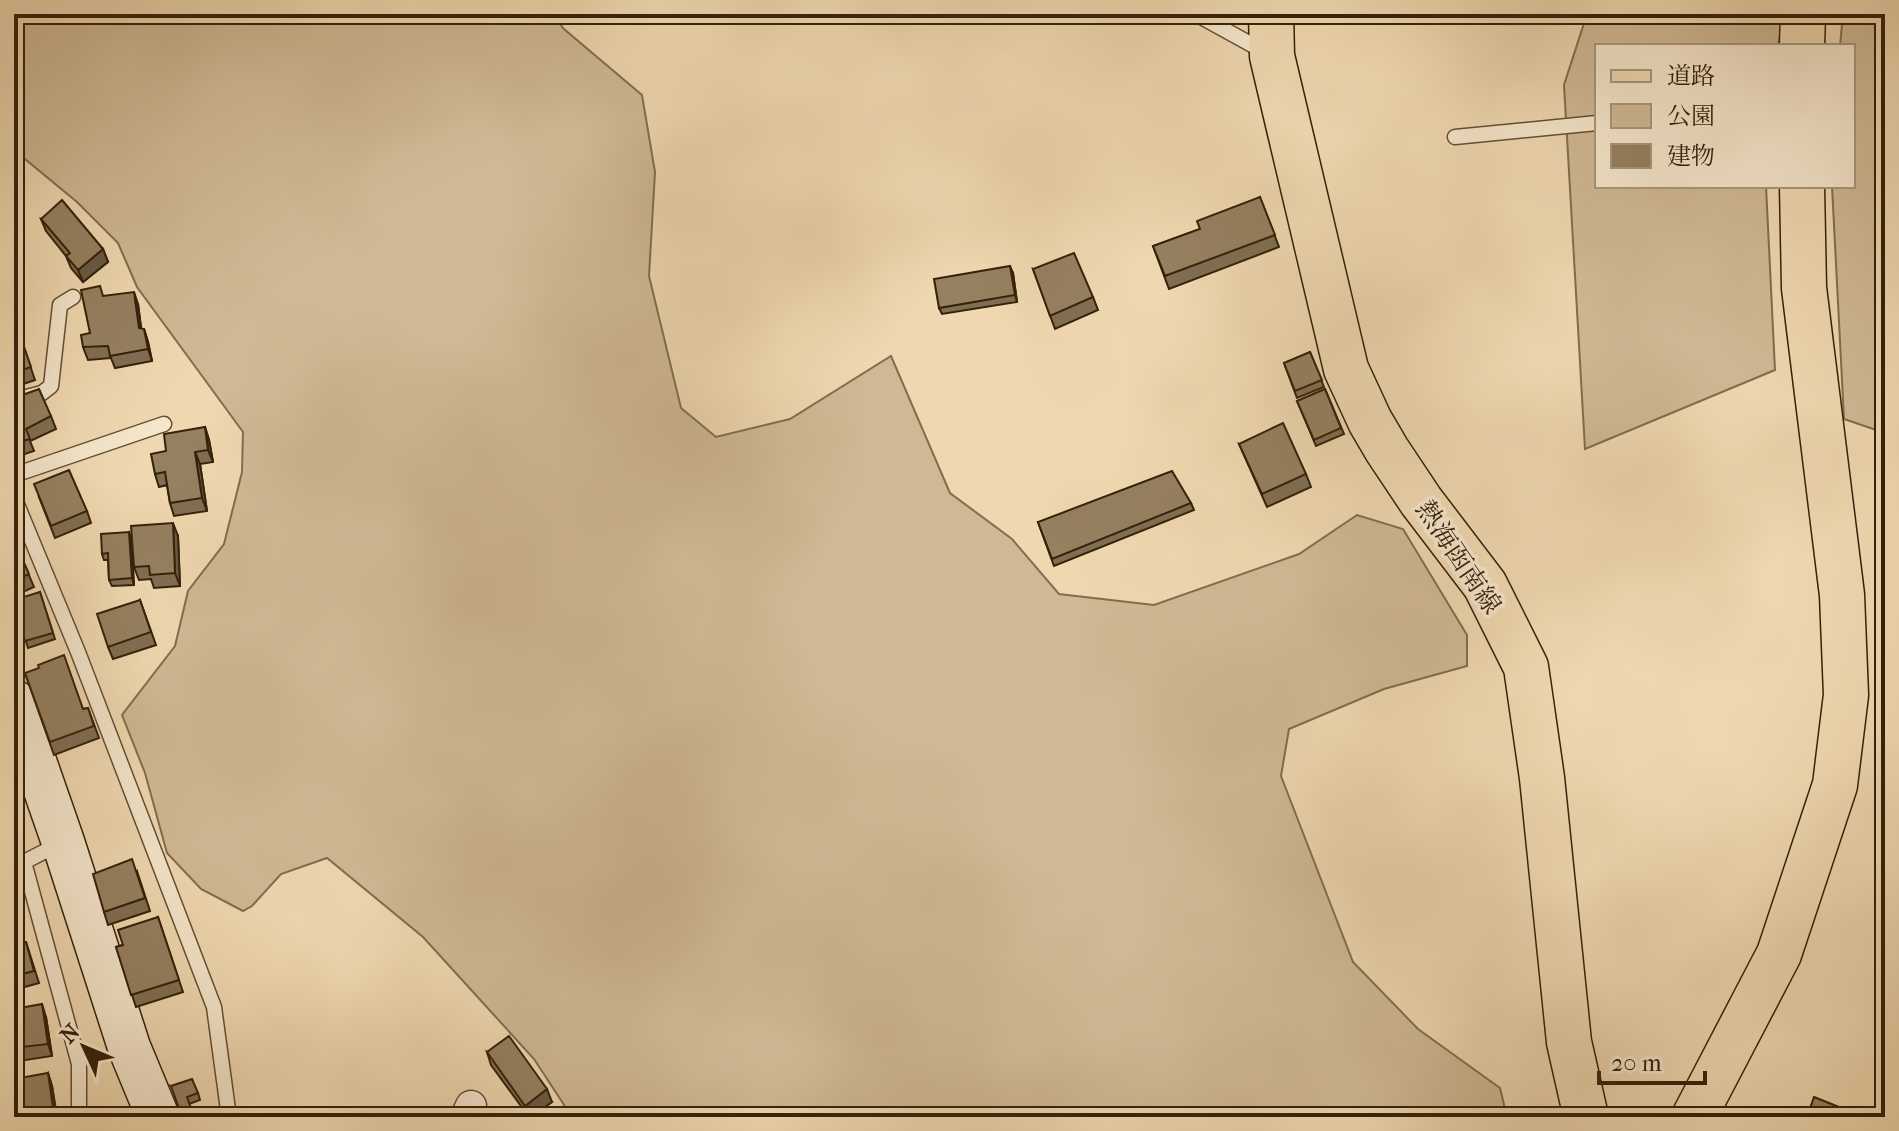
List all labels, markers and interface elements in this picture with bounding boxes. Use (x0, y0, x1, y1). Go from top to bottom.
legend (1595, 44, 1855, 188)
text: 道路 (1667, 62, 1715, 90)
text: 公園 (1667, 102, 1715, 130)
text: 建物 (1667, 142, 1715, 170)
street label: 熱海函南線 (1409, 495, 1508, 620)
north arrow (44, 1007, 124, 1087)
text: N (55, 1019, 86, 1049)
scale bar (1599, 1035, 1705, 1085)
text: 20 m (1611, 1049, 1662, 1077)

